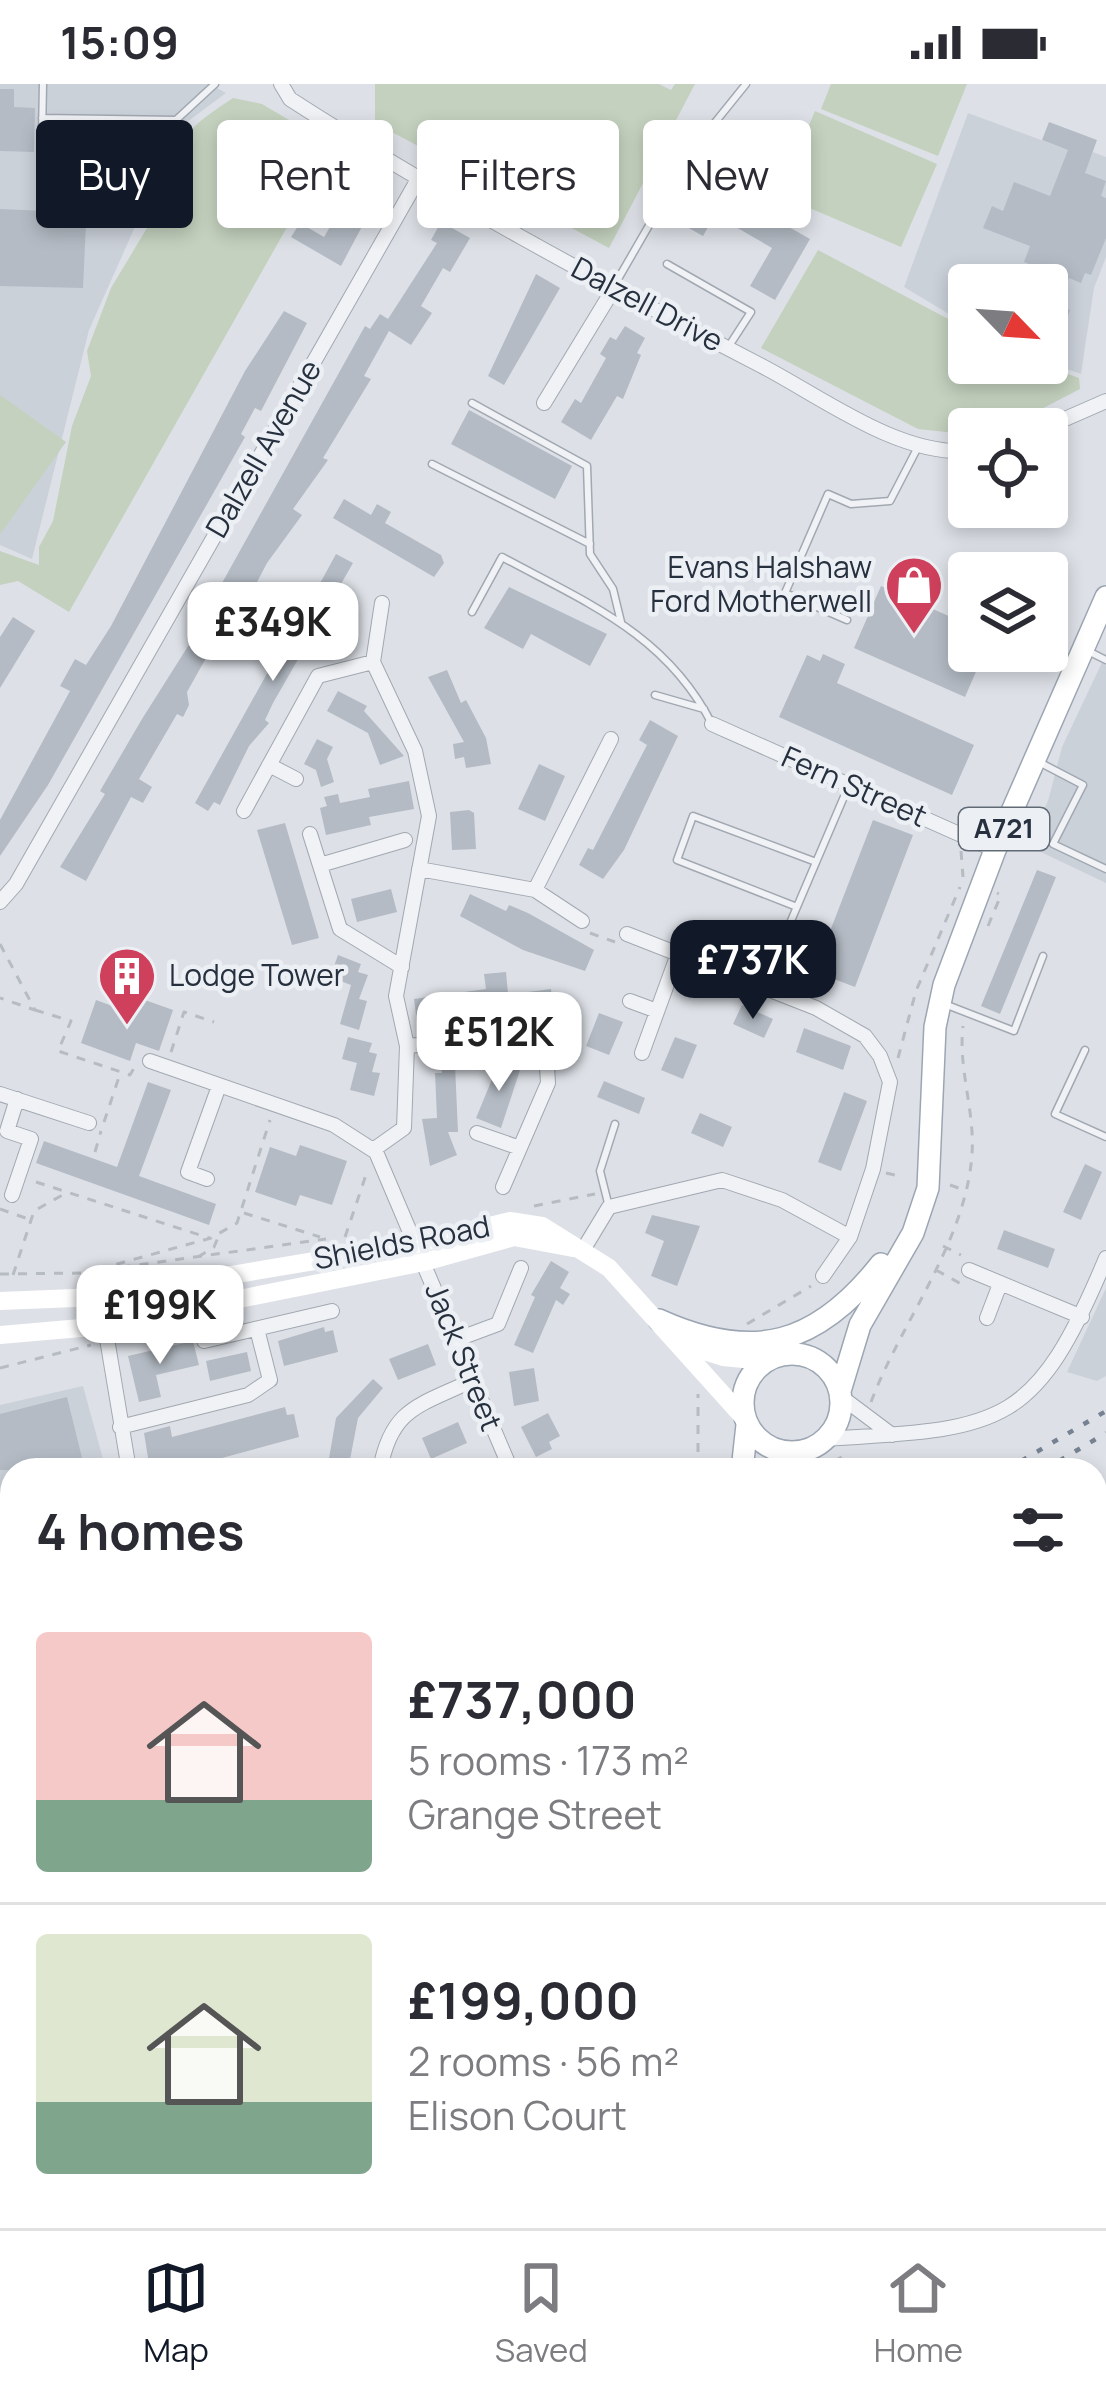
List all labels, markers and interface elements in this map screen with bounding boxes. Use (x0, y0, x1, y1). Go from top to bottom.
text: 15:09 (60, 11, 179, 73)
chip: Buy (36, 120, 193, 228)
chip: Rent (217, 120, 393, 228)
chip: Filters (417, 120, 619, 228)
chip: New (643, 120, 811, 228)
street label: Dalzell Drive (565, 247, 731, 361)
north arrow (948, 264, 1068, 384)
map controls (948, 264, 1068, 672)
street label: Dalzell Avenue (195, 352, 330, 545)
button: locate (948, 408, 1068, 528)
place label: Evans Halshaw Ford Motherwell (650, 546, 872, 621)
button: layers (948, 552, 1068, 672)
shop icon: Evans Halshaw Ford Motherwell (883, 554, 945, 636)
pin: £349K (189, 582, 357, 684)
text: £349K (214, 594, 332, 648)
street label: Fern Street (776, 735, 934, 836)
road number: A721 (959, 808, 1049, 850)
pin: £737K (669, 920, 837, 1022)
text: £737K (697, 932, 809, 986)
building icon: Lodge Tower (96, 945, 158, 1027)
place label: Lodge Tower (169, 954, 345, 995)
pin: £512K (415, 992, 583, 1094)
text: £512K (444, 1004, 554, 1058)
street label: Shields Road (310, 1204, 493, 1279)
pin: £199K (76, 1265, 244, 1367)
street label: Jack Street (416, 1276, 513, 1437)
text: £199K (103, 1277, 217, 1331)
text: 4 homes (36, 1496, 244, 1565)
icon: filters (1005, 1497, 1071, 1563)
text: £737,000 (408, 1664, 637, 1733)
icon: home (132, 1680, 276, 1824)
text: 5 rooms · 173 m² (408, 1733, 689, 1787)
text: Grange Street (408, 1787, 662, 1841)
text: £199,000 (408, 1965, 639, 2034)
icon: home (132, 1982, 276, 2126)
text: 2 rooms · 56 m² (408, 2034, 679, 2088)
text: Elison Court (408, 2088, 627, 2142)
tab: Map (143, 2255, 209, 2372)
tab: Saved (495, 2255, 588, 2372)
tab: Home (874, 2255, 963, 2372)

